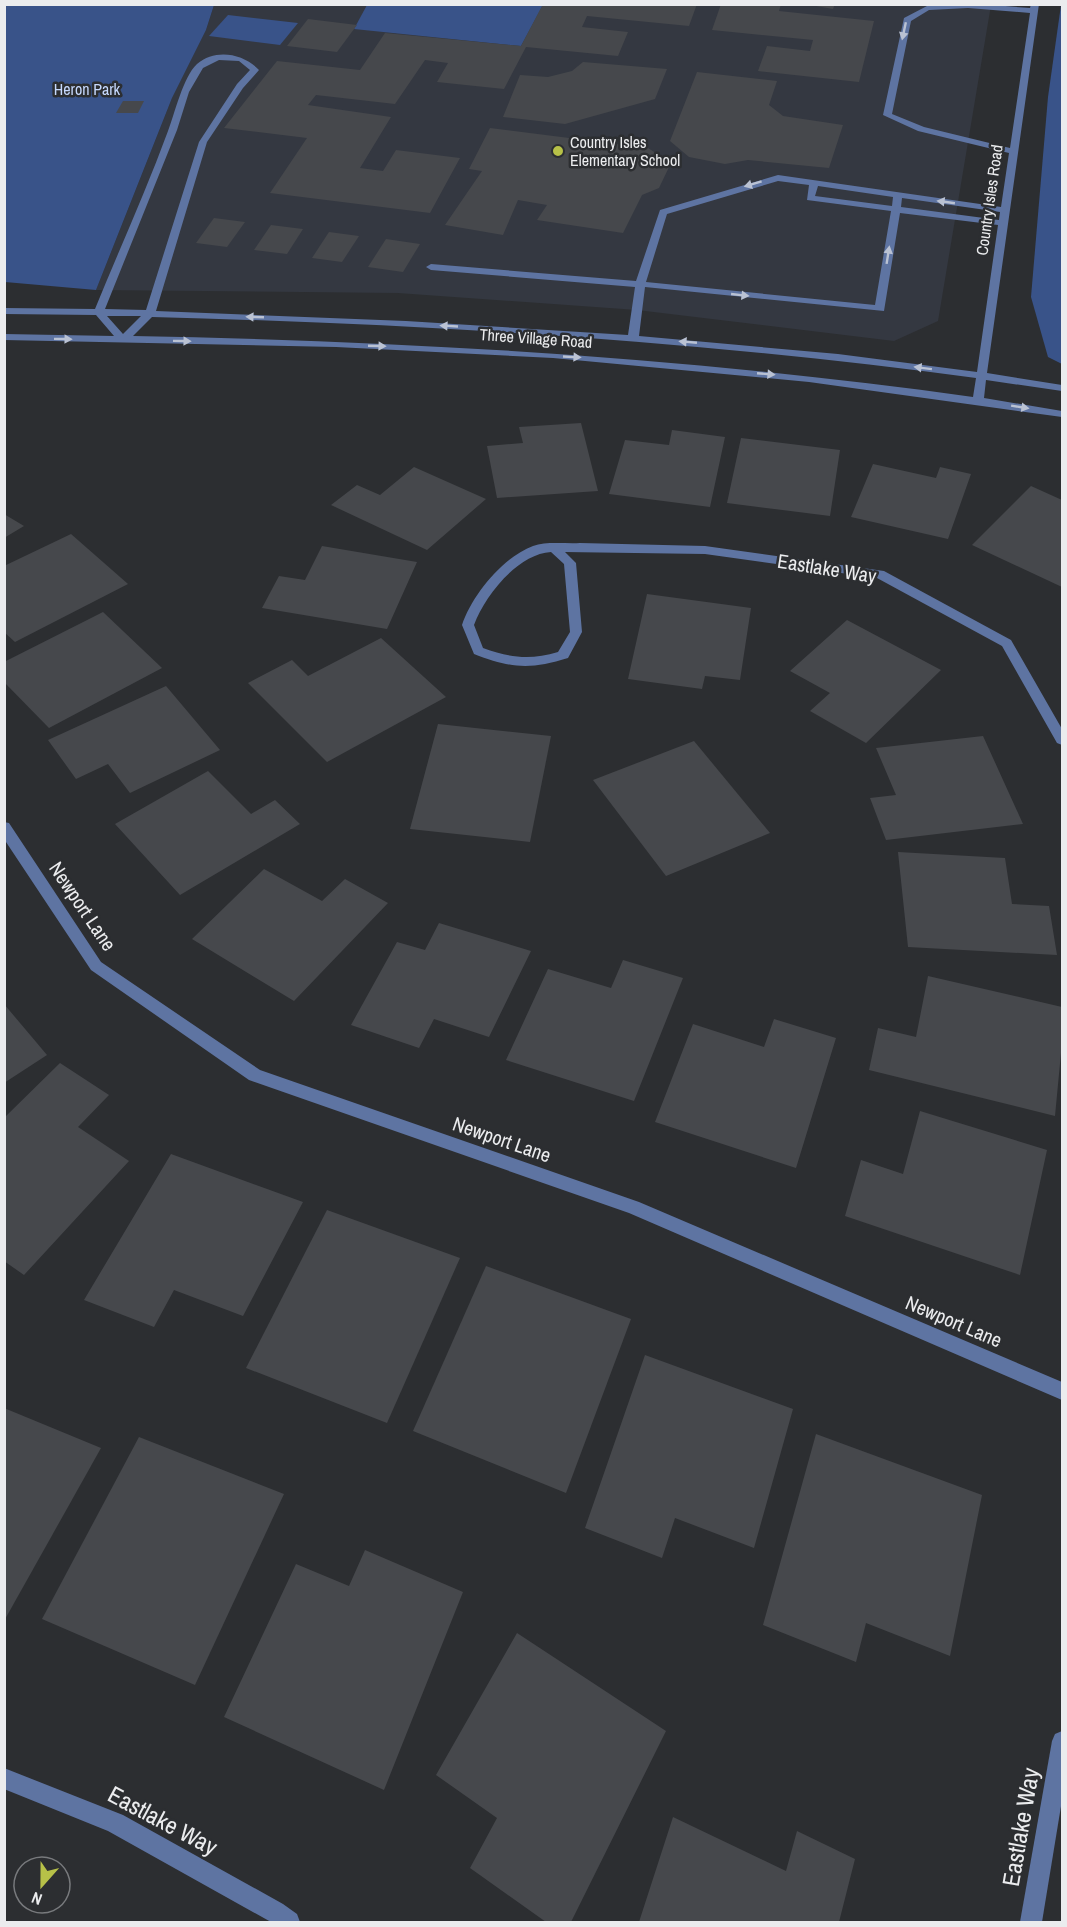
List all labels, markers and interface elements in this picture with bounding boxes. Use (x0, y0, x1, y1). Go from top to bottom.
one-way arrow (899, 22, 908, 41)
park label: Heron Park (54, 78, 121, 100)
place label: Country Isles Elementary School (570, 131, 680, 171)
street label: Country Isles Road (970, 143, 1008, 257)
marker: Country Isles Elementary School (551, 144, 565, 158)
one-way arrow (744, 180, 762, 189)
one-way arrow (936, 197, 955, 206)
one-way arrow (884, 246, 893, 265)
one-way arrow (731, 290, 750, 300)
one-way arrow (245, 312, 264, 321)
one-way arrow (440, 321, 459, 330)
street label: Three Village Road (479, 323, 593, 353)
one-way arrow (53, 334, 72, 343)
one-way arrow (172, 337, 191, 346)
one-way arrow (678, 337, 697, 347)
one-way arrow (367, 341, 386, 350)
one-way arrow (562, 352, 581, 361)
one-way arrow (914, 363, 933, 373)
one-way arrow (756, 369, 775, 379)
one-way arrow (1011, 402, 1030, 411)
street label: Eastlake Way (776, 547, 879, 589)
street label: Newport Lane (43, 856, 123, 956)
street label: Newport Lane (449, 1110, 555, 1168)
street label: Newport Lane (902, 1289, 1006, 1353)
street label: Eastlake Way (994, 1765, 1046, 1889)
street label: Eastlake Way (103, 1778, 223, 1862)
north arrow (12, 1855, 72, 1915)
text: N (28, 1887, 45, 1911)

